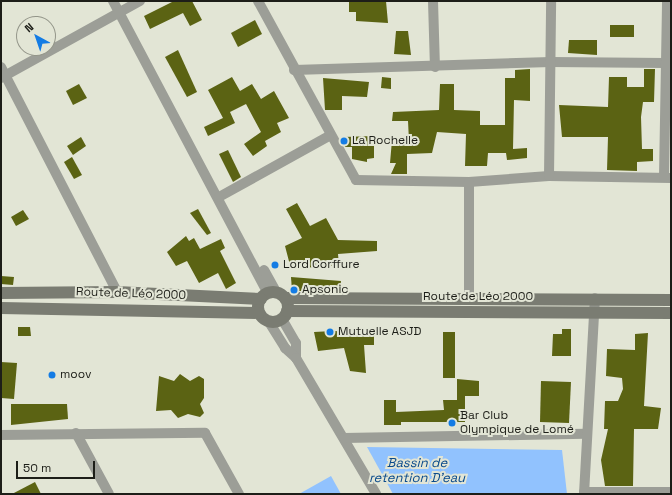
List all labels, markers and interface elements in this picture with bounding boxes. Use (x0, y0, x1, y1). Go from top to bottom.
north arrow (16, 16, 56, 56)
text: N (22, 20, 36, 35)
place label: La Rochelle (352, 134, 418, 148)
marker: La Rochelle (339, 136, 349, 146)
place label: Lord Corffure (283, 258, 360, 272)
marker: Lord Corffure (270, 260, 280, 270)
place label: Apsonic (302, 283, 348, 297)
street label: Route de Léo 2000 (76, 285, 186, 303)
marker: Apsonic (289, 285, 299, 295)
street label: Route de Léo 2000 (423, 290, 533, 304)
place label: Mutuelle ASJD (338, 325, 422, 339)
marker: Mutuelle ASJD (325, 327, 335, 337)
place label: moov (60, 368, 91, 382)
marker: moov (47, 370, 57, 380)
place label: Bar Club Olympique de Lomé (460, 409, 574, 437)
marker: Bar Club Olympique de Lomé (447, 418, 457, 428)
scale bar (18, 453, 97, 479)
water label: Bassin de retention D'eau (369, 456, 465, 487)
text: 50 m (23, 460, 51, 476)

